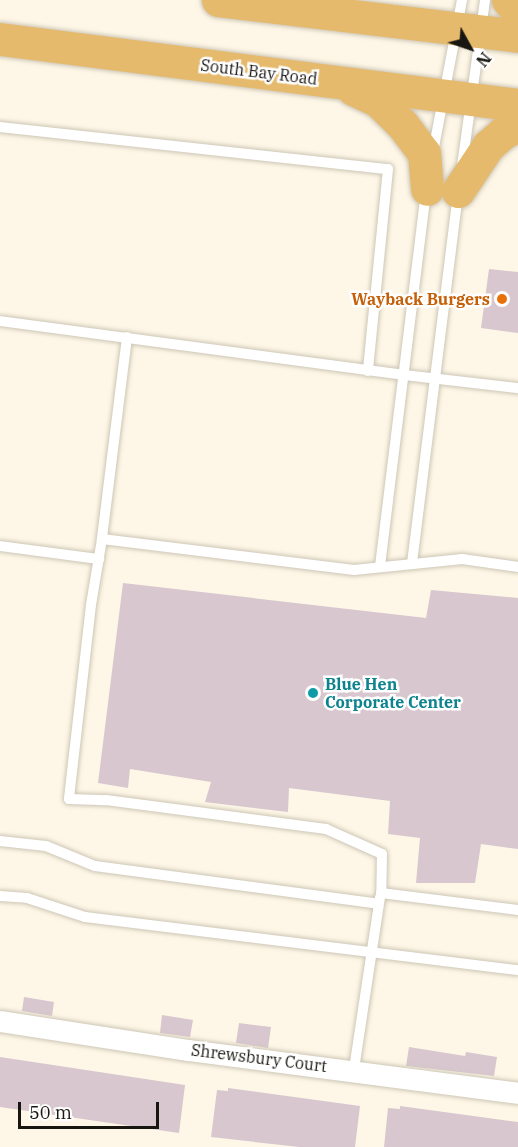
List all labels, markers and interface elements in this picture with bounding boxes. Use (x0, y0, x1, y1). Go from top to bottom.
north arrow (440, 18, 500, 78)
text: N (472, 48, 496, 71)
street label: South Bay Road (200, 55, 318, 89)
place label: Wayback Burgers (351, 289, 490, 309)
marker: Wayback Burgers (495, 292, 509, 306)
place label: Blue Hen Corporate Center (325, 674, 461, 712)
marker: Blue Hen Corporate Center (306, 686, 320, 700)
street label: Shrewsbury Court (190, 1040, 328, 1076)
scale bar (21, 1090, 162, 1128)
text: 50 m (29, 1101, 72, 1124)

